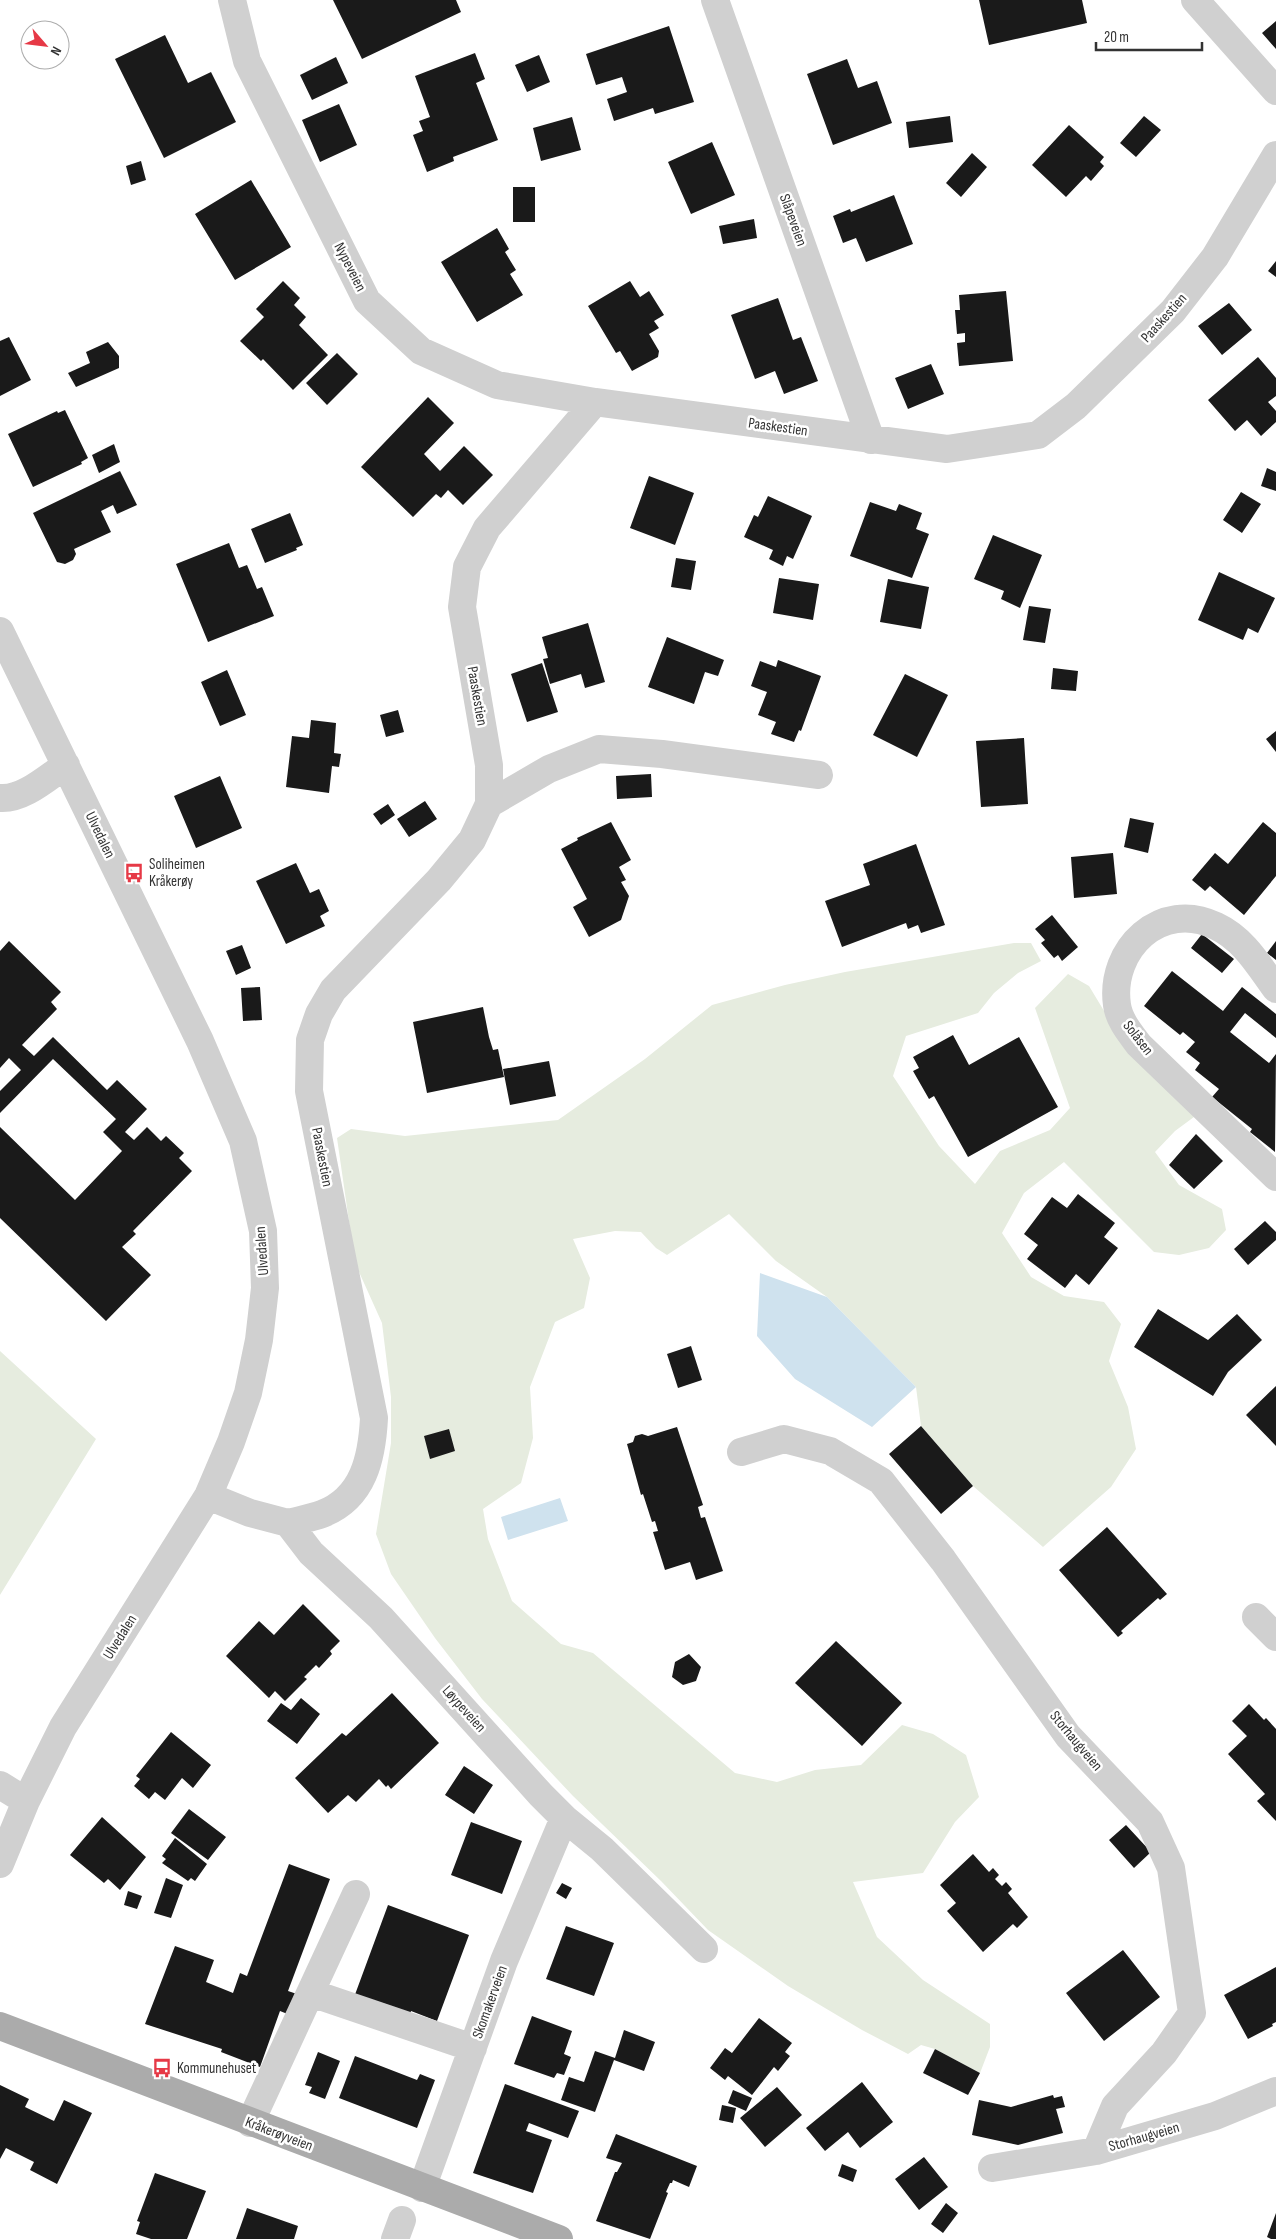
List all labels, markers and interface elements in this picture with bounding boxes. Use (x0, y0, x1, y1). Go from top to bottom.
north arrow (20, 20, 70, 70)
scale bar (1096, 20, 1202, 52)
text: 20 m (1104, 28, 1129, 47)
text: N (47, 44, 65, 58)
street label: Slåpeveien (775, 191, 811, 249)
street label: Nypeveien (330, 239, 370, 295)
street label: Paaskestien (1137, 289, 1191, 347)
street label: Paaskestien (747, 413, 809, 441)
street label: Paaskestien (462, 665, 492, 727)
street label: Ulvedalen (81, 809, 119, 861)
place label: Soliheimen Kråkerøy (149, 855, 205, 891)
bus stop icon: Soliheimen Kråkerøy (123, 862, 145, 884)
street label: Solåsen (1118, 1017, 1158, 1059)
street label: Paaskestien (307, 1126, 337, 1188)
street label: Ulvedalen (251, 1226, 273, 1276)
street label: Ulvedalen (99, 1611, 141, 1663)
street label: Løypeveien (438, 1682, 490, 1736)
street label: Storhaugveien (1045, 1707, 1107, 1775)
street label: Skomakerveien (468, 1963, 512, 2041)
bus stop icon: Kommunehuset (151, 2057, 173, 2079)
place label: Kommunehuset (177, 2059, 257, 2078)
street label: Kråkerøyveien (242, 2112, 316, 2156)
street label: Storhaugveien (1106, 2118, 1182, 2156)

